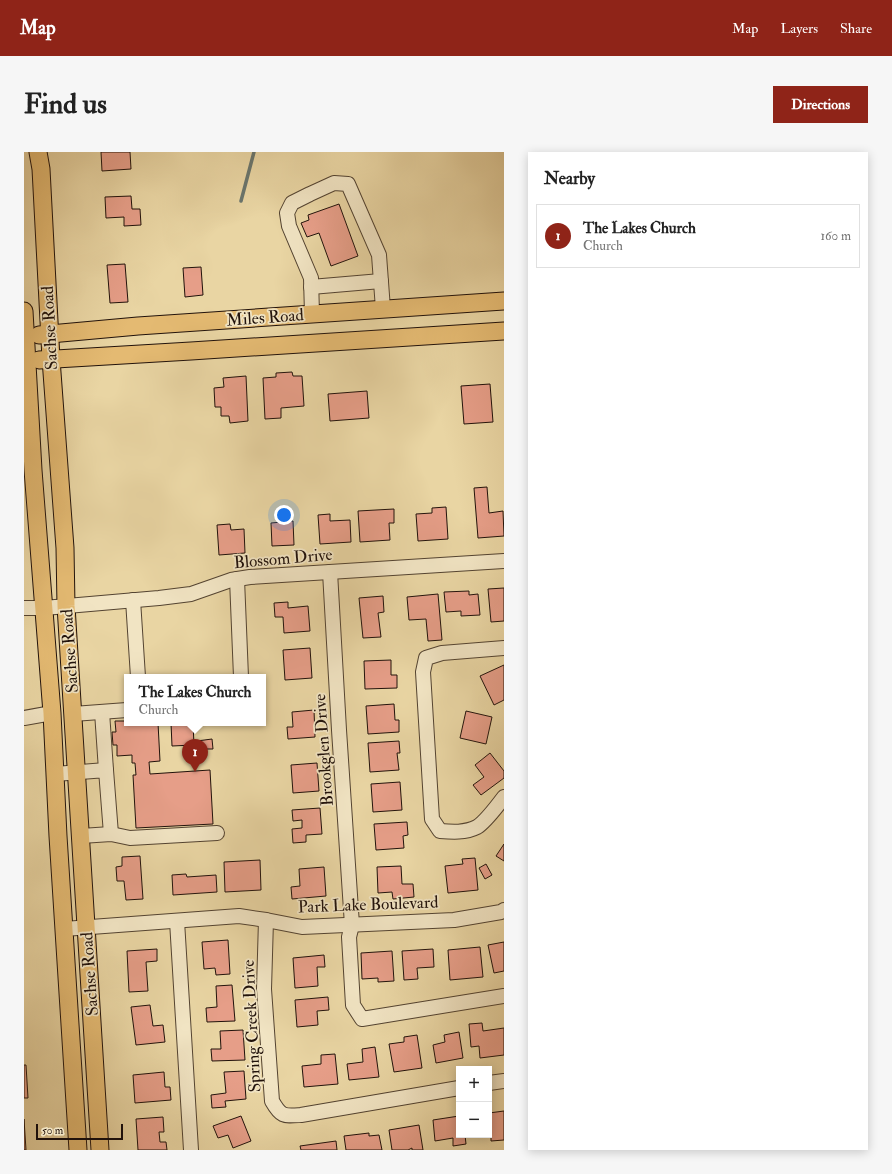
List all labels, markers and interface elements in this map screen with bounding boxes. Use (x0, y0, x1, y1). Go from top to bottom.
text: Map (20, 16, 56, 40)
text: Map (732, 20, 758, 37)
text: Layers (780, 20, 818, 37)
text: Share (840, 20, 872, 37)
button: Directions (773, 86, 868, 123)
text: Find us (24, 87, 107, 122)
text: Nearby (544, 168, 595, 189)
text: The Lakes Church (583, 219, 696, 238)
text: 1 (556, 228, 560, 244)
text: 160 m (820, 228, 851, 244)
text: Church (583, 238, 623, 254)
street label: Sachse Road (37, 285, 62, 371)
street label: Miles Road (226, 304, 305, 331)
your location (274, 505, 294, 525)
street label: Blossom Drive (233, 544, 333, 573)
street label: Sachse Road (56, 608, 83, 694)
popup (124, 674, 266, 726)
text: The Lakes Church (139, 683, 251, 702)
street label: Brookglen Drive (309, 693, 338, 807)
text: Church (139, 702, 178, 718)
pin: 1 (182, 739, 208, 772)
street label: Park Lake Boulevard (297, 892, 439, 917)
street label: Sachse Road (76, 931, 103, 1017)
street label: Spring Creek Drive (238, 959, 266, 1093)
map controls (456, 1066, 492, 1138)
button: + (456, 1066, 492, 1102)
button: − (456, 1102, 492, 1138)
scale bar (36, 1122, 123, 1141)
text: 50 m (42, 1124, 63, 1137)

